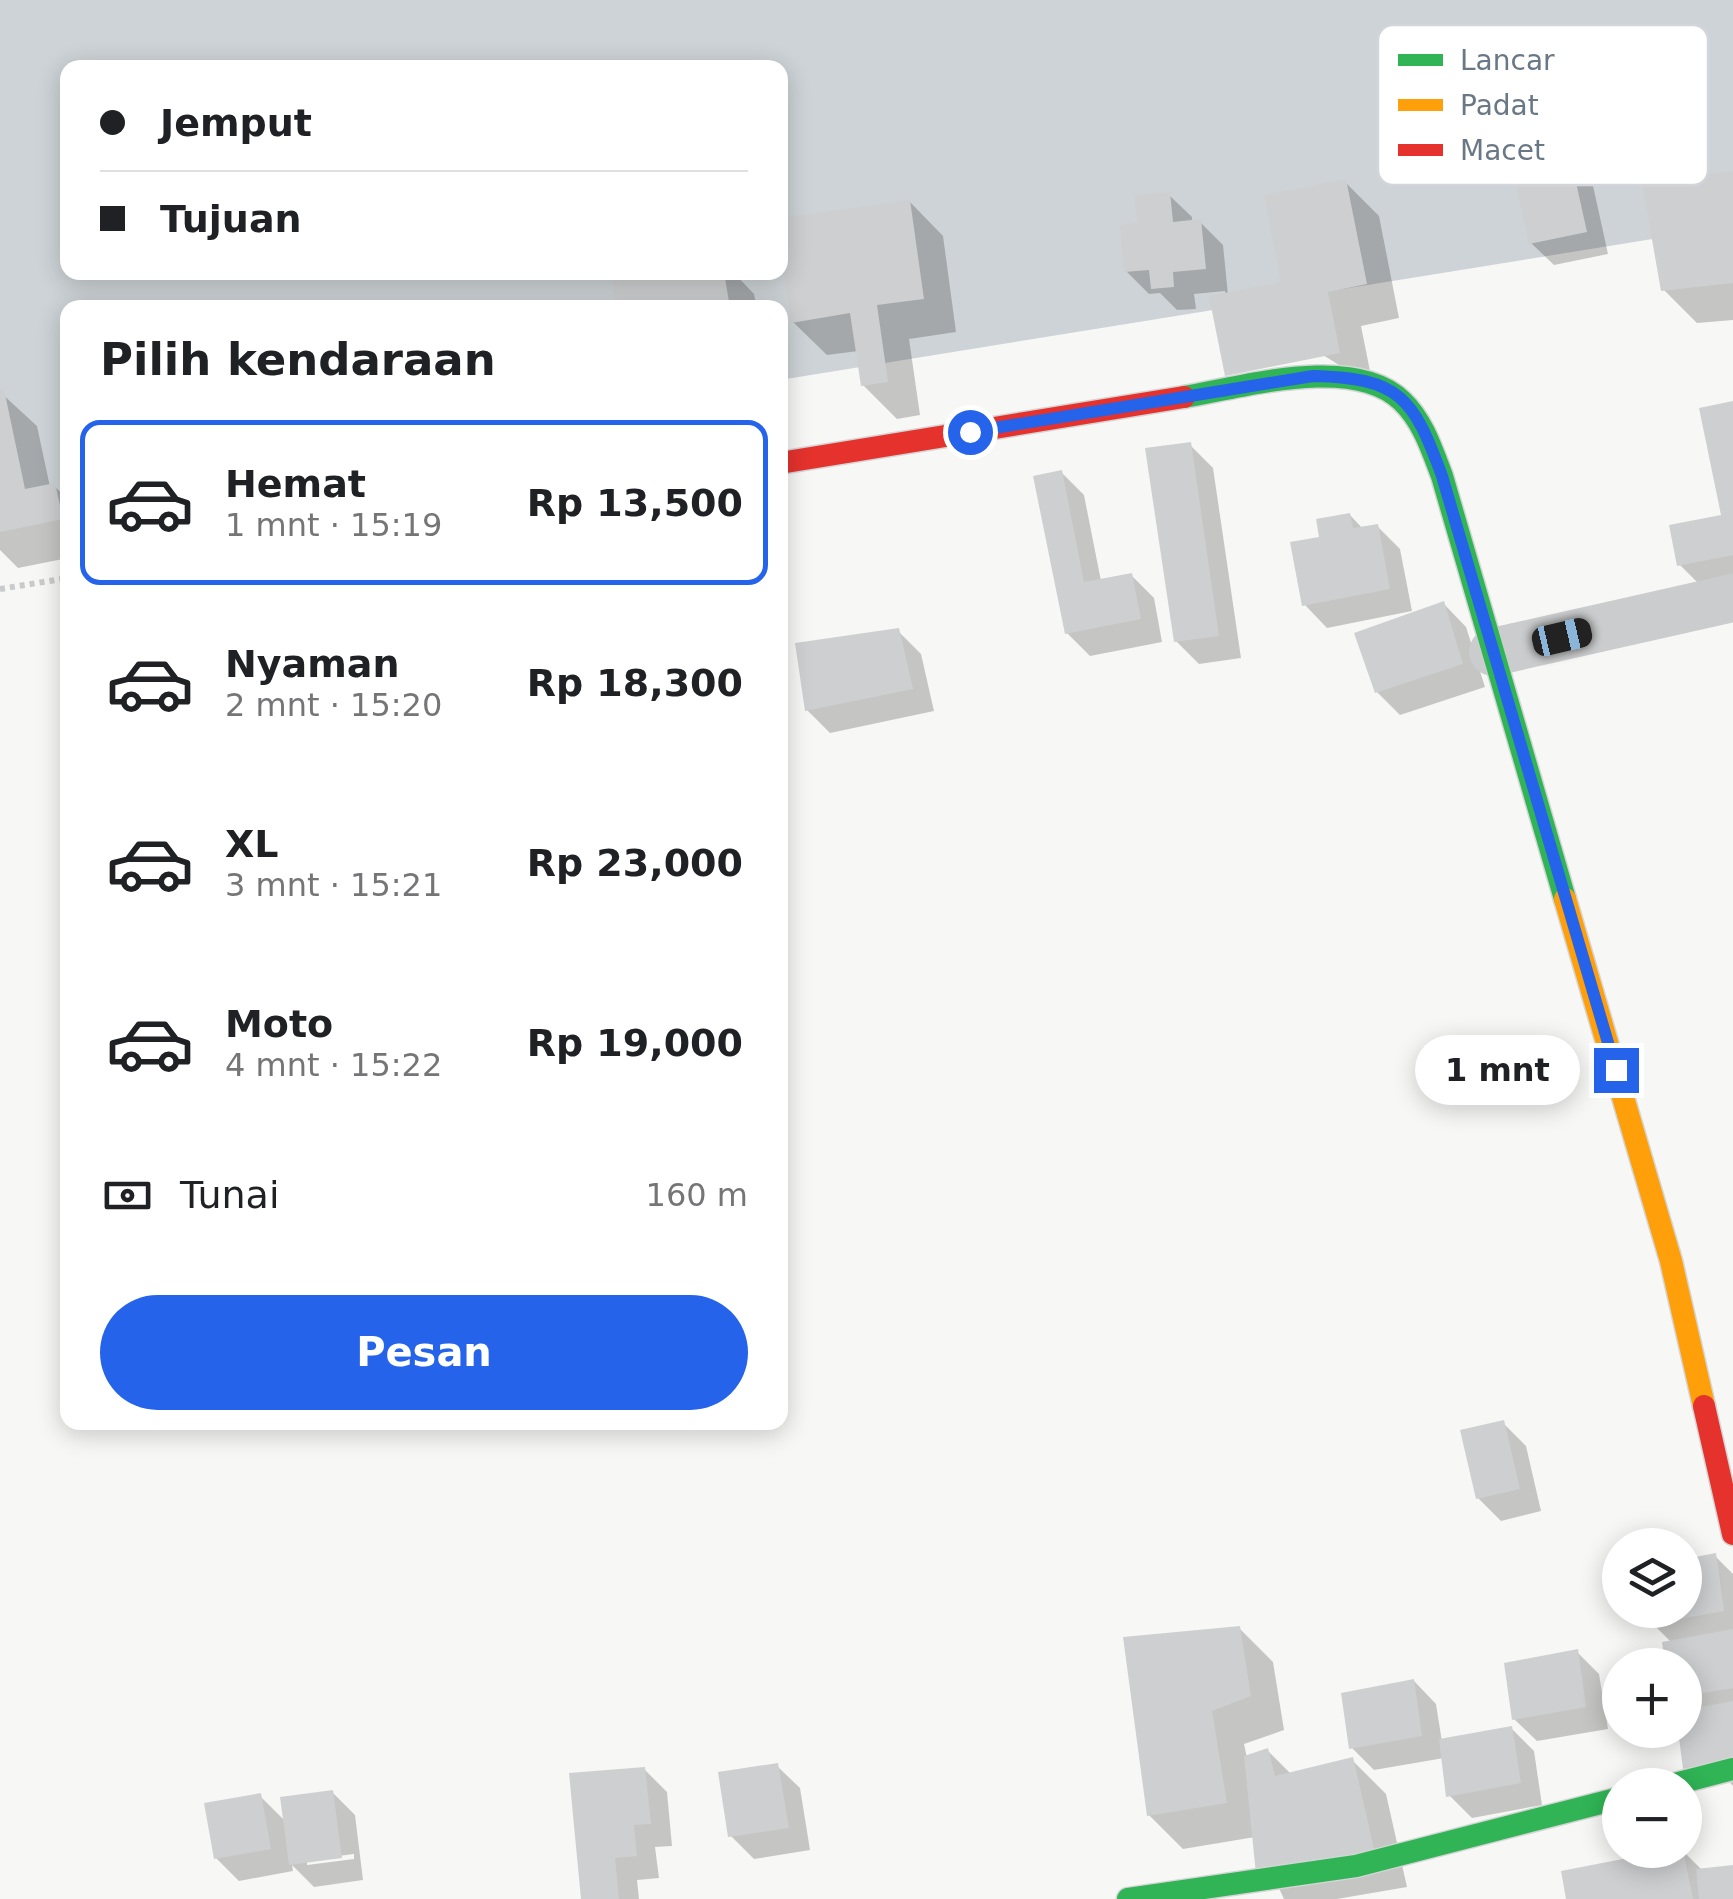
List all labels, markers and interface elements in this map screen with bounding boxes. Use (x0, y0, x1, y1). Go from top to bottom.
legend (1378, 25, 1708, 185)
text: Lancar (1460, 44, 1555, 77)
text: Padat (1460, 89, 1539, 122)
text: Jemput (160, 101, 312, 145)
text: Macet (1460, 134, 1545, 167)
text: Tujuan (160, 197, 302, 241)
text: Pilih kendaraan (100, 333, 496, 386)
route start (948, 410, 993, 455)
icon: car (105, 458, 195, 548)
text: Hemat (225, 462, 366, 506)
text: Rp 13,500 (527, 481, 743, 525)
text: 1 mnt · 15:19 (225, 506, 442, 544)
car (1529, 616, 1595, 658)
icon: car (105, 638, 195, 728)
text: Nyaman (225, 642, 400, 686)
text: Rp 18,300 (527, 661, 743, 705)
text: 2 mnt · 15:20 (225, 686, 442, 724)
icon: car (105, 818, 195, 908)
text: XL (225, 822, 279, 866)
text: Rp 23,000 (527, 841, 743, 885)
text: 3 mnt · 15:21 (225, 866, 442, 904)
icon: car (105, 998, 195, 1088)
text: Moto (225, 1002, 333, 1046)
text: Rp 19,000 (527, 1021, 743, 1065)
callout: 1 mnt (1416, 1035, 1581, 1105)
text: 4 mnt · 15:22 (225, 1046, 442, 1084)
route end (1594, 1048, 1639, 1093)
text: 1 mnt (1445, 1051, 1550, 1089)
icon: cash (100, 1168, 155, 1223)
text: Tunai (180, 1173, 279, 1217)
text: 160 m (646, 1176, 748, 1214)
button: Pesan (100, 1295, 748, 1410)
map controls (1602, 1528, 1702, 1868)
button: layers (1602, 1528, 1702, 1628)
button: + (1602, 1648, 1702, 1748)
button: − (1602, 1768, 1702, 1868)

